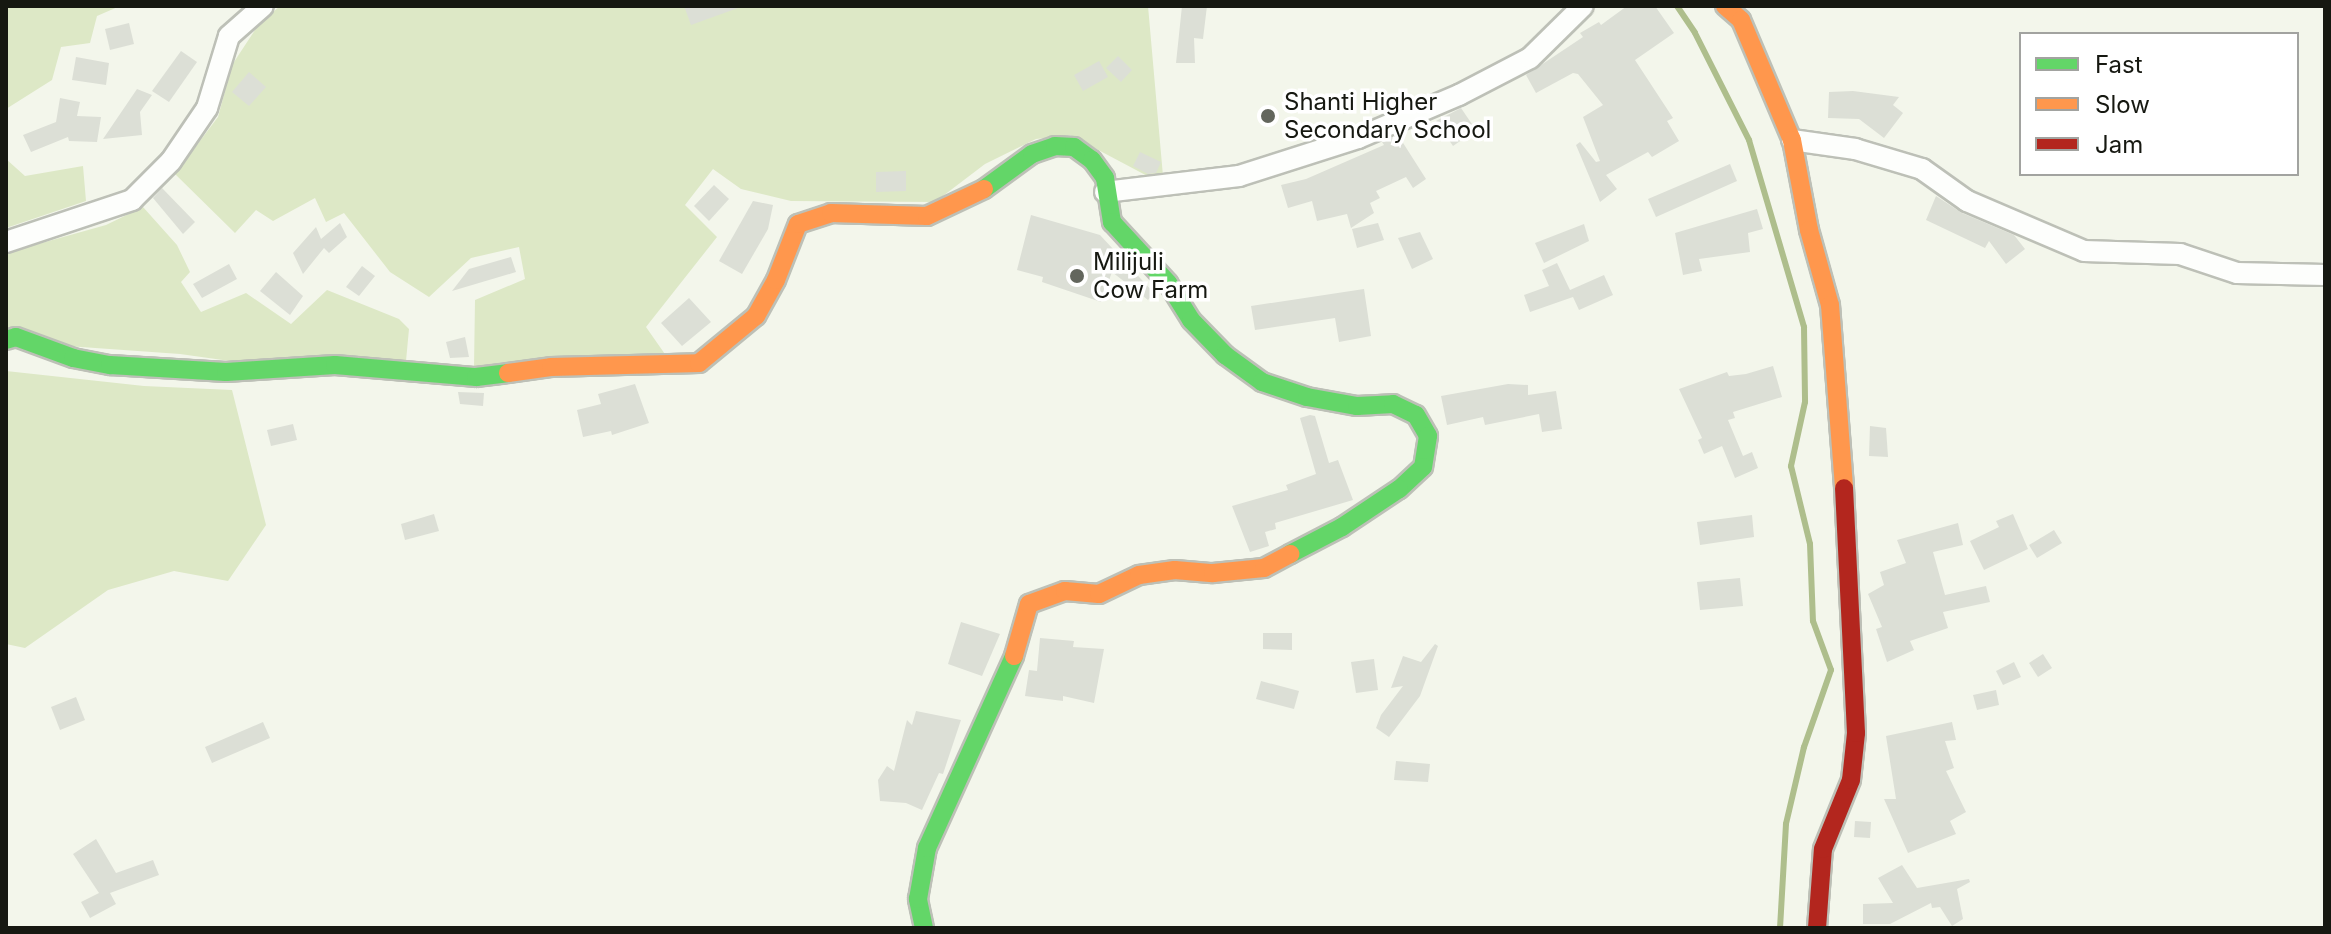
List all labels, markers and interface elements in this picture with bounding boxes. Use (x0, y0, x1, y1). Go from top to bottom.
legend (2019, 32, 2299, 176)
text: Fast (2095, 50, 2143, 79)
place label: Shanti Higher Secondary School (1284, 88, 1491, 144)
text: Slow (2095, 90, 2150, 119)
marker: Shanti Higher Secondary School (1259, 107, 1277, 125)
text: Jam (2095, 130, 2143, 159)
place label: Milijuli Cow Farm (1093, 248, 1208, 304)
marker: Milijuli Cow Farm (1068, 267, 1086, 285)

